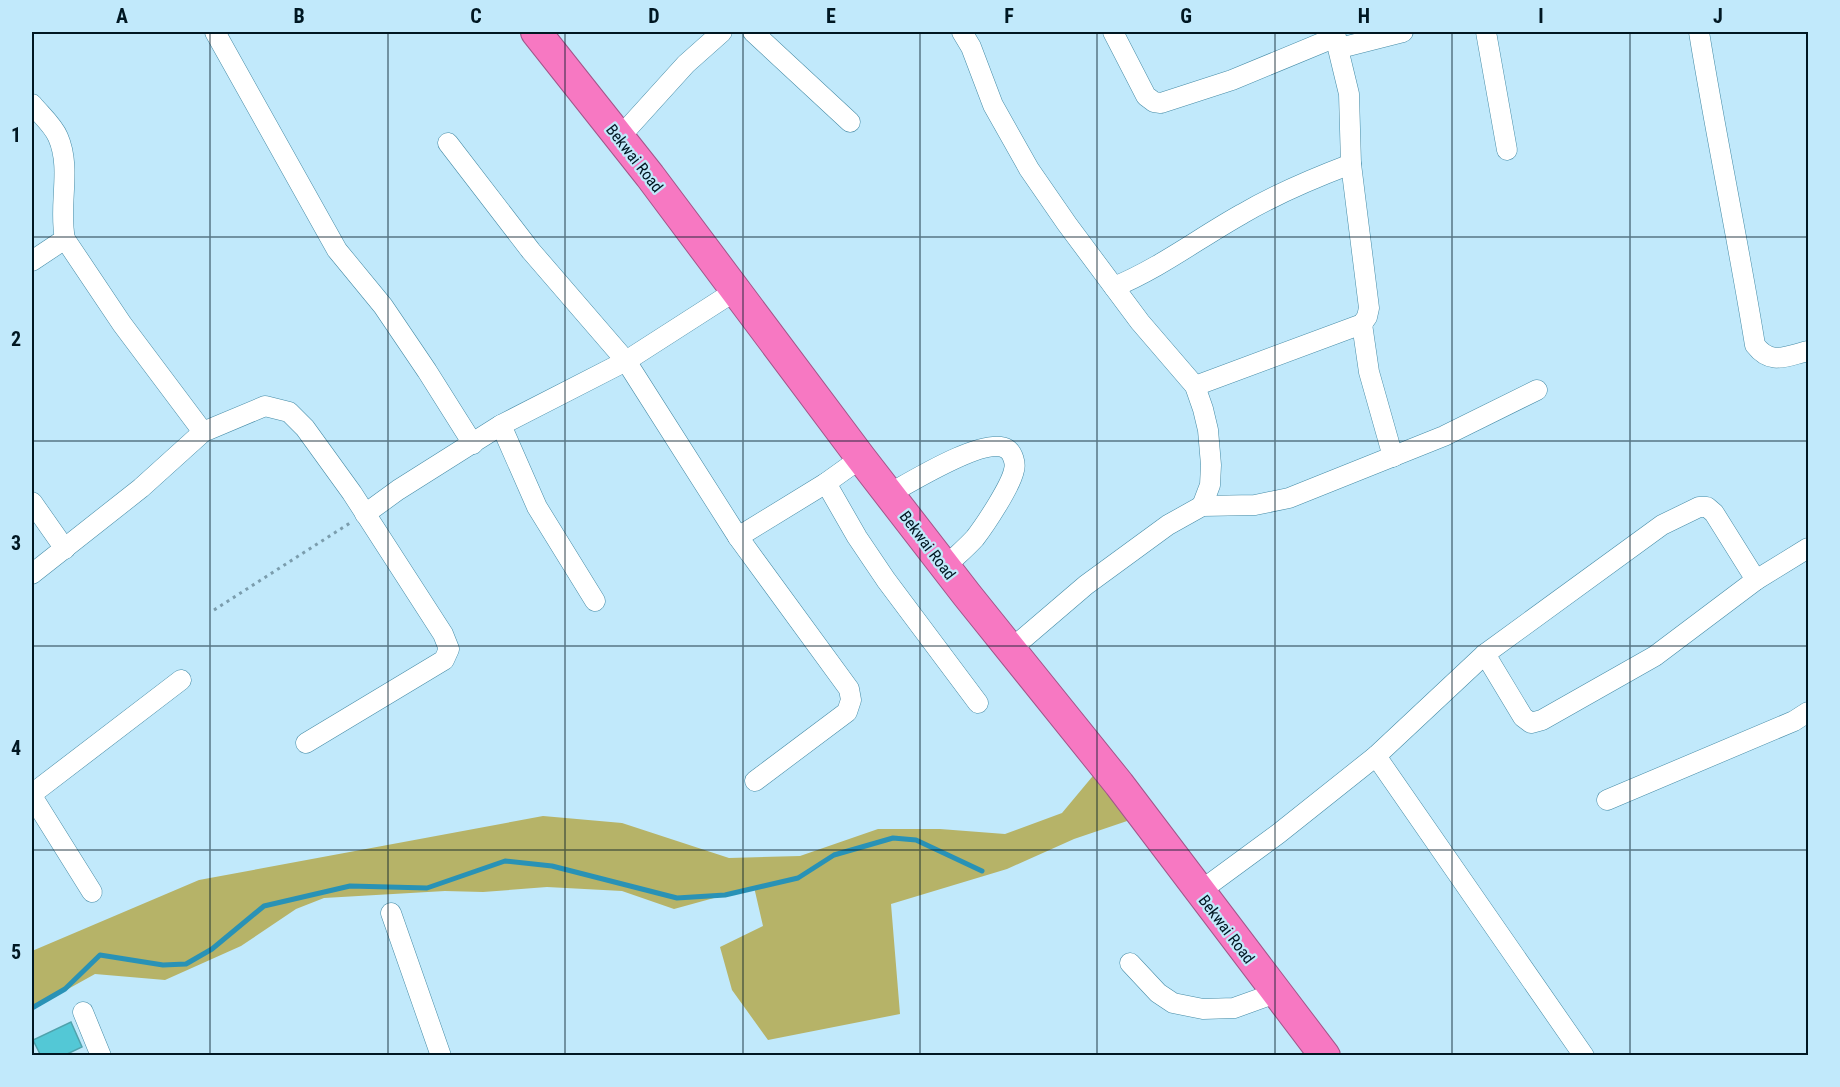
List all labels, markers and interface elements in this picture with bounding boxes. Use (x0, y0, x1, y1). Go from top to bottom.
text: A (116, 4, 128, 28)
text: B (293, 4, 305, 28)
text: C (470, 4, 482, 28)
text: D (648, 4, 660, 28)
text: E (826, 4, 836, 28)
text: F (1004, 4, 1014, 28)
text: G (1180, 4, 1192, 28)
text: H (1358, 4, 1370, 28)
text: I (1538, 4, 1544, 28)
text: J (1713, 4, 1723, 28)
street label: Bekwai Road (602, 121, 667, 196)
text: 1 (11, 123, 21, 147)
text: 2 (11, 327, 21, 351)
street label: Bekwai Road (896, 507, 960, 583)
text: 3 (11, 531, 21, 555)
text: 4 (11, 736, 21, 760)
street label: Bekwai Road (1195, 891, 1259, 967)
text: 5 (11, 940, 21, 964)

